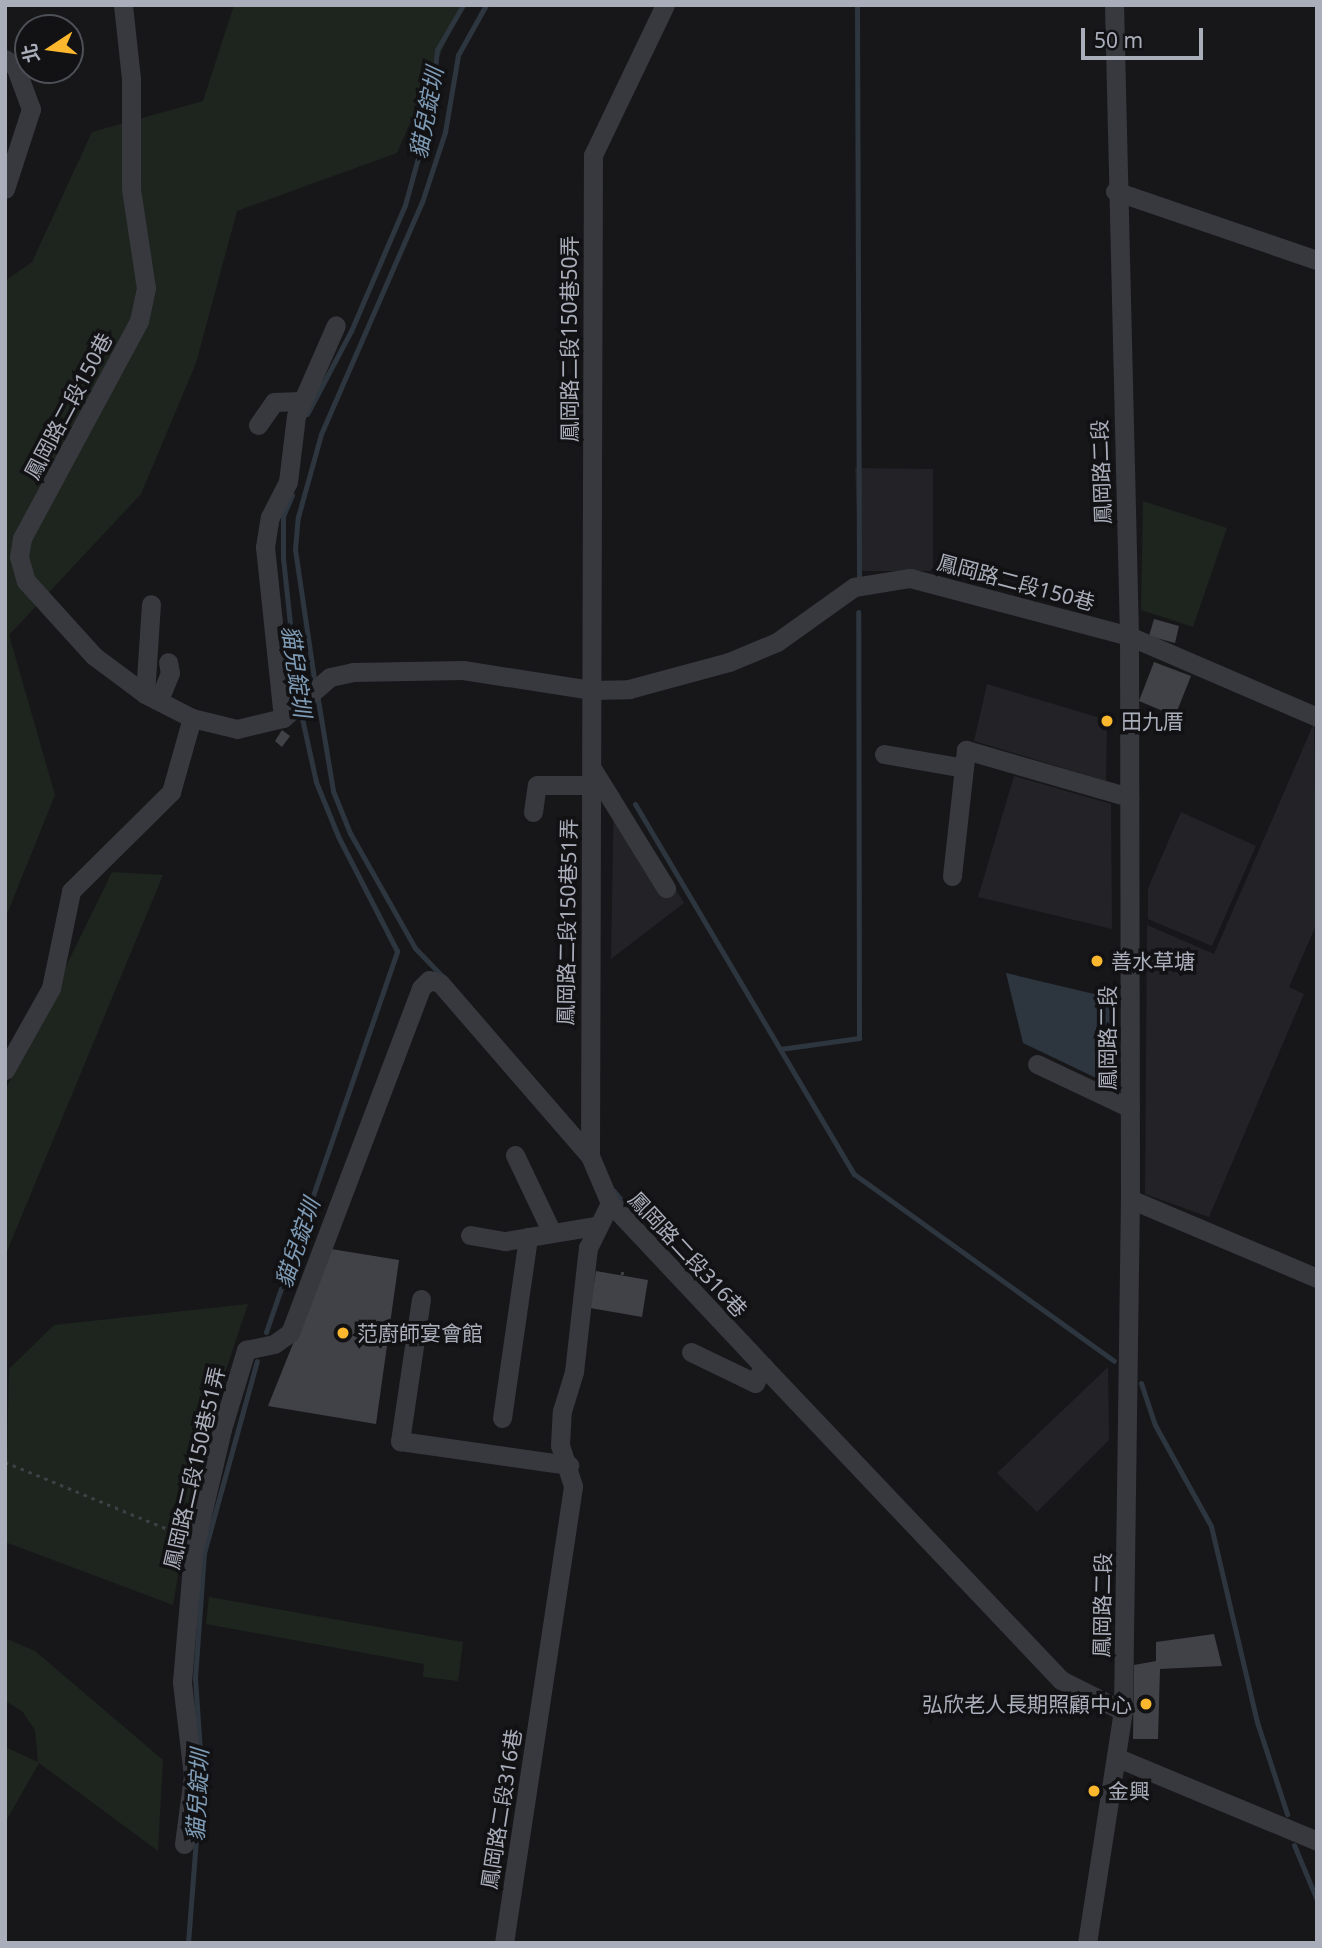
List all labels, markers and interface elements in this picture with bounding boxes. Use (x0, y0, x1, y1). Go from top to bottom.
north arrow (14, 14, 84, 84)
scale bar (1084, 14, 1206, 58)
text: 50 m (1094, 26, 1143, 54)
text: 北 (16, 41, 45, 65)
water label: 貓兒錠圳 (404, 65, 448, 161)
street label: 鳳岡路二段150巷50弄 (556, 235, 582, 443)
street label: 鳳岡路二段150巷 (19, 329, 117, 483)
street label: 鳳岡路二段 (1087, 419, 1115, 525)
street label: 鳳岡路二段150巷 (934, 549, 1098, 615)
water label: 貓兒錠圳 (277, 624, 317, 718)
place label: 田九厝 (1121, 708, 1184, 734)
marker: 田九厝 (1099, 713, 1115, 729)
street label: 鳳岡路二段150巷51弄 (553, 818, 581, 1026)
place label: 善水草塘 (1111, 948, 1195, 974)
marker: 善水草塘 (1089, 953, 1105, 969)
street label: 鳳岡路二段 (1094, 986, 1120, 1090)
street label: 鳳岡路二段316巷 (624, 1186, 752, 1322)
water label: 貓兒錠圳 (269, 1195, 325, 1291)
place label: 范廚師宴會館 (357, 1320, 483, 1346)
marker: 范廚師宴會館 (335, 1325, 351, 1341)
street label: 鳳岡路二段150巷51弄 (158, 1364, 230, 1572)
street label: 鳳岡路二段 (1088, 1552, 1116, 1658)
place label: 弘欣老人長期照顧中心 (922, 1691, 1132, 1717)
marker: 弘欣老人長期照顧中心 (1138, 1696, 1154, 1712)
street label: 鳳岡路二段316巷 (476, 1727, 526, 1891)
water label: 貓兒錠圳 (181, 1748, 213, 1842)
place label: 金興 (1108, 1778, 1150, 1804)
marker: 金興 (1086, 1783, 1102, 1799)

